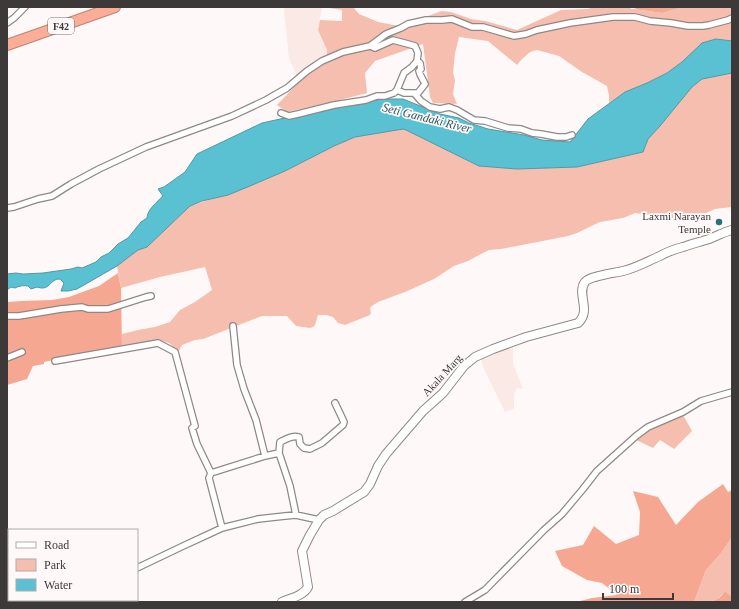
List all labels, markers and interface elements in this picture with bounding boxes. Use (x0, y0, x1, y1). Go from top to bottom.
road number: F42 (48, 18, 74, 34)
water label: Seti Gandaki River (381, 100, 473, 136)
place label: Laxmi Narayan Temple (642, 210, 711, 235)
marker: Laxmi Narayan Temple (714, 217, 724, 227)
street label: Akala Marg (420, 351, 465, 398)
legend (8, 529, 138, 601)
text: Road (44, 538, 69, 552)
text: Park (44, 558, 66, 572)
scale bar (603, 575, 673, 601)
text: Water (44, 578, 72, 592)
text: 100 m (609, 582, 640, 596)

